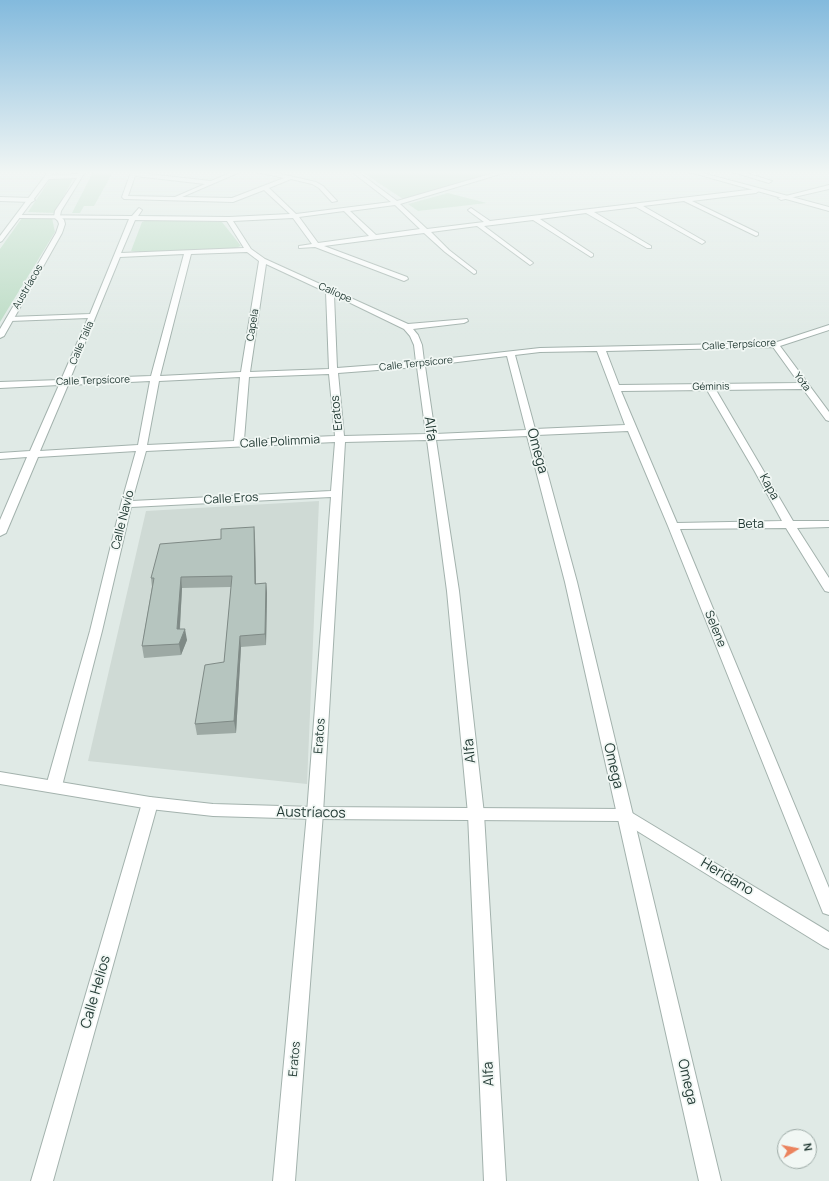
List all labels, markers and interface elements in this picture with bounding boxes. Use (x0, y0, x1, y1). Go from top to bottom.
street label: Austríacos (10, 263, 46, 311)
street label: Calíope (317, 280, 353, 306)
street label: Capela (245, 308, 261, 342)
street label: Calle Talía (67, 319, 97, 367)
street label: Calle Terpsícore (702, 337, 776, 353)
street label: Calle Terpsícore (379, 354, 453, 374)
street label: Yota (791, 370, 813, 394)
street label: Calle Terpsícore (56, 374, 130, 388)
street label: Géminis (692, 381, 730, 393)
street label: Eratos (328, 395, 346, 431)
street label: Alfa (420, 416, 440, 442)
street label: Omega (523, 427, 551, 475)
street label: Calle Polimmia (240, 433, 320, 451)
street label: Kapa (756, 471, 782, 503)
street label: Calle Navío (109, 489, 137, 551)
street label: Calle Eros (203, 490, 259, 508)
street label: Beta (738, 518, 764, 532)
street label: Selene (701, 609, 729, 649)
street label: Eratos (312, 718, 328, 754)
street label: Alfa (460, 738, 480, 764)
street label: Omega (600, 742, 626, 790)
street label: Austríacos (276, 804, 346, 822)
street label: Heridano (698, 855, 756, 899)
street label: Calle Helios (78, 954, 114, 1030)
street label: Eratos (286, 1041, 304, 1077)
street label: Omega (674, 1058, 700, 1106)
street label: Alfa (480, 1061, 498, 1087)
north arrow (777, 1129, 817, 1169)
text: N (800, 1142, 816, 1152)

